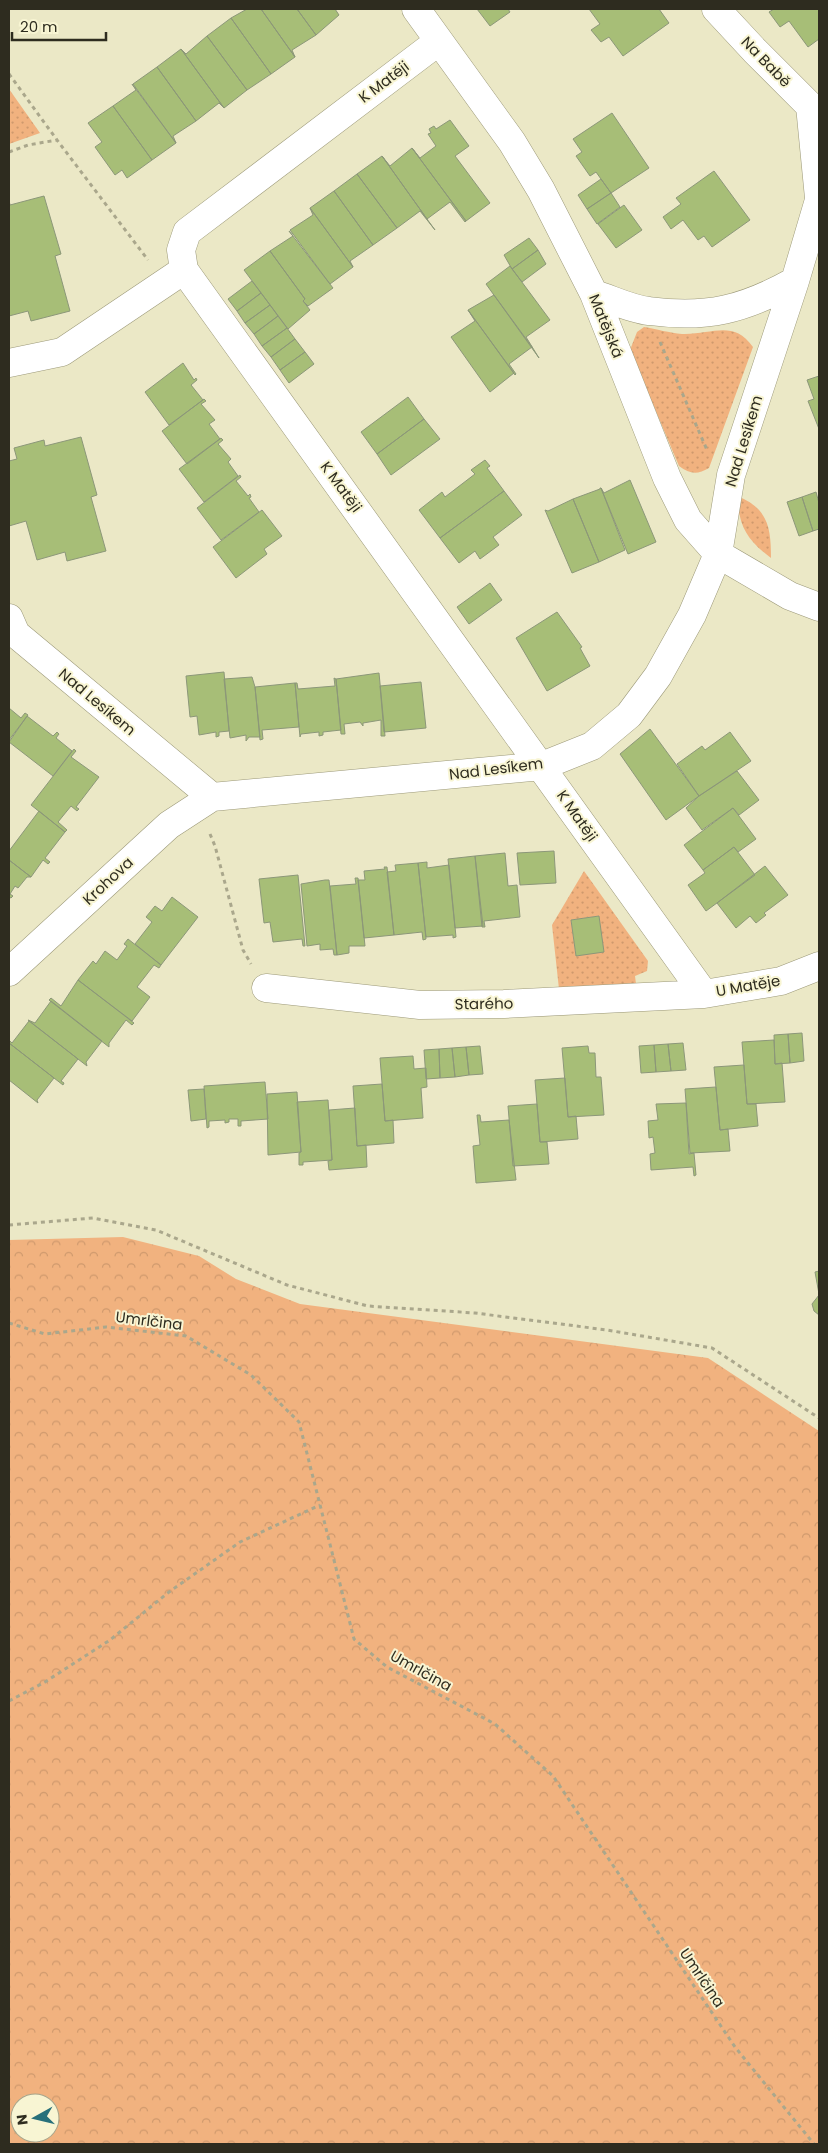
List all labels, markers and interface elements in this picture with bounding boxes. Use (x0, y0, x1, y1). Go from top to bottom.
scale bar (12, 10, 106, 42)
text: 20 m (20, 16, 58, 37)
street label: Na Babě (737, 32, 796, 92)
street label: K Matěji (354, 56, 413, 108)
street label: Matějská (584, 291, 629, 361)
street label: Nad Lesíkem (720, 393, 767, 489)
street label: K Matěji (316, 457, 367, 516)
street label: Nad Lesíkem (54, 663, 140, 740)
street label: Nad Lesíkem (448, 752, 544, 785)
street label: K Matěji (552, 786, 603, 846)
street label: Krohova (78, 852, 137, 909)
street label: U Matěje (714, 970, 782, 1001)
street label: Starého (455, 992, 513, 1015)
street label: Umrlčina (114, 1306, 184, 1335)
street label: Umrlčina (387, 1645, 456, 1696)
street label: Umrlčina (675, 1944, 730, 2012)
north arrow (10, 2093, 60, 2143)
text: N (11, 2113, 33, 2126)

